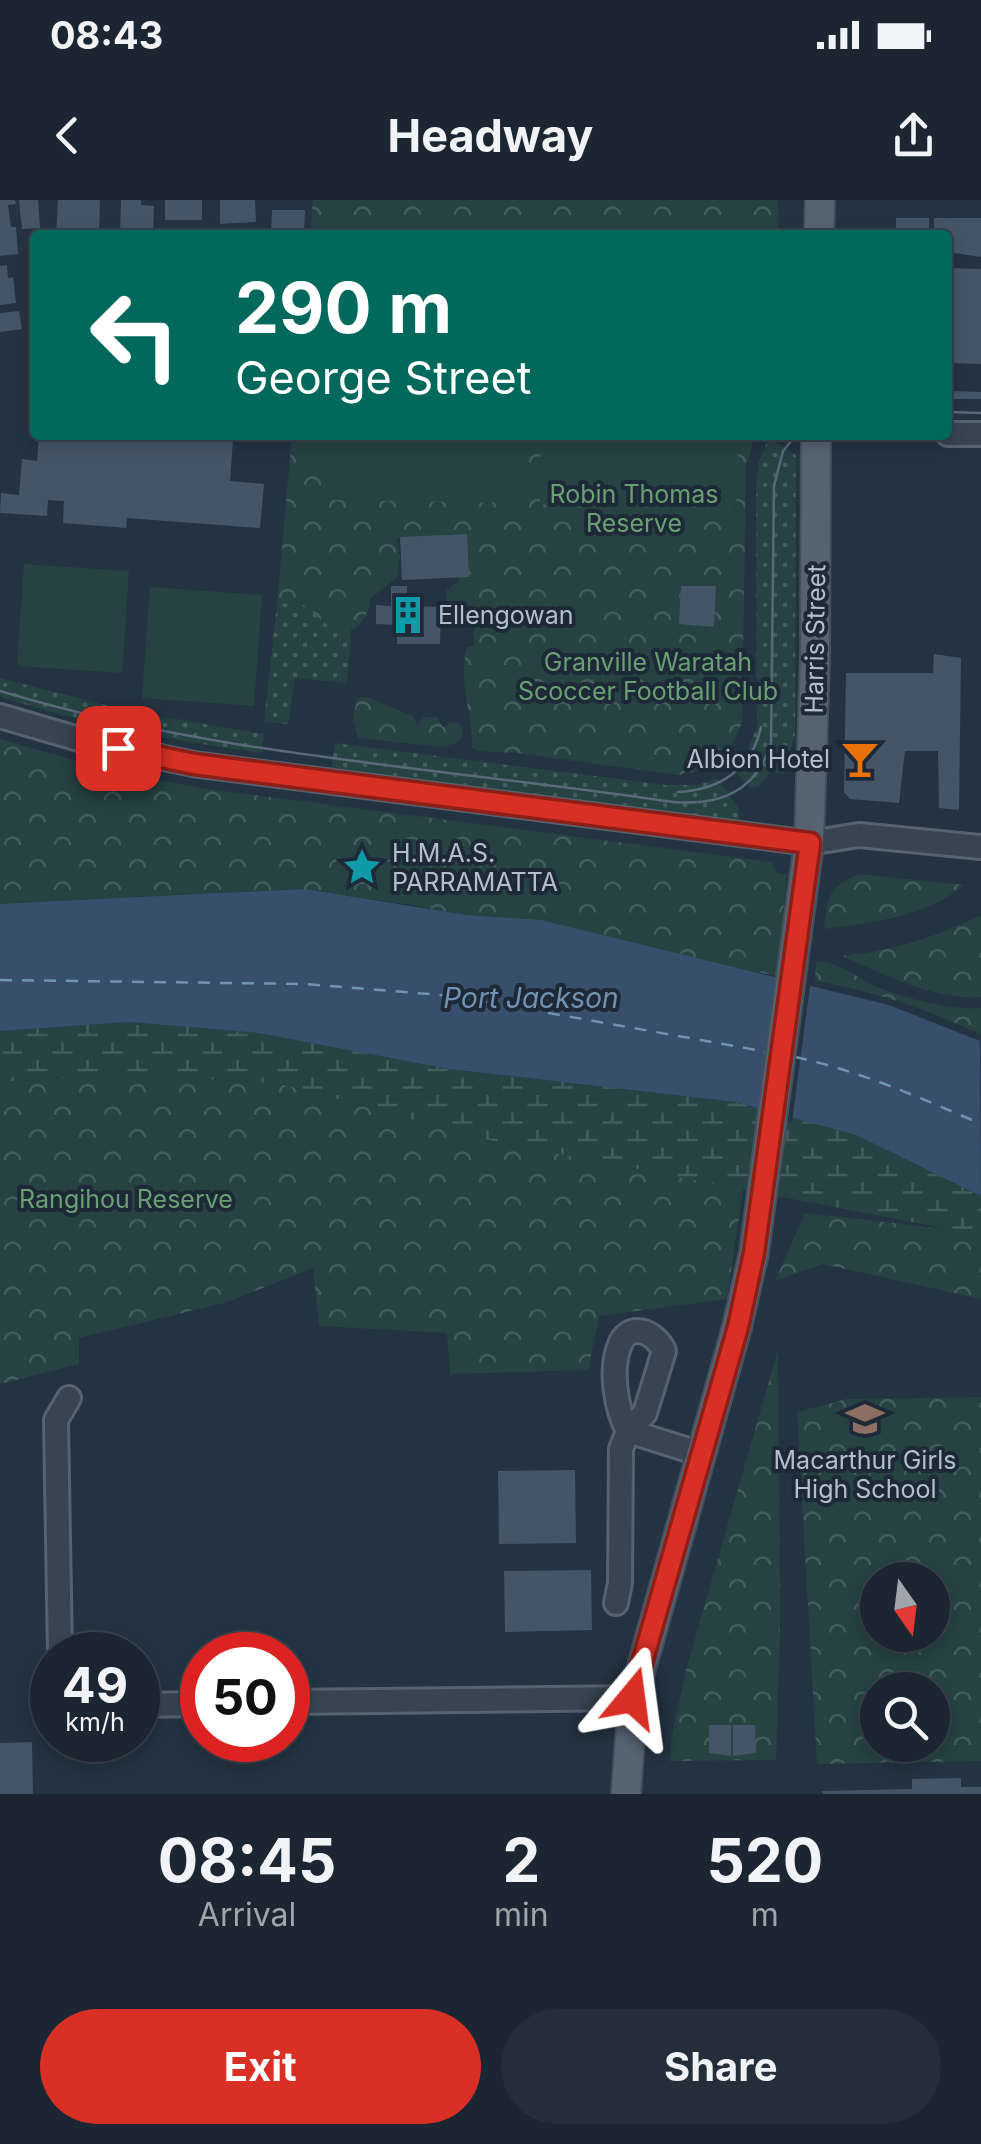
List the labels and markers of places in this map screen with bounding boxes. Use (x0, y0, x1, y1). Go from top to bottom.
building icon: Ellengowan (387, 594, 429, 636)
place label: Ellengowan (438, 600, 574, 630)
pin (76, 706, 161, 791)
bar icon: Albion Hotel (839, 738, 881, 780)
place label: Albion Hotel (686, 744, 830, 774)
place label: H.M.A.S. PARRAMATTA (392, 838, 558, 897)
place icon: H.M.A.S. PARRAMATTA (341, 846, 383, 888)
school or university icon: Macarthur Girls High School (844, 1398, 886, 1440)
place label: Macarthur Girls High School (774, 1445, 956, 1504)

